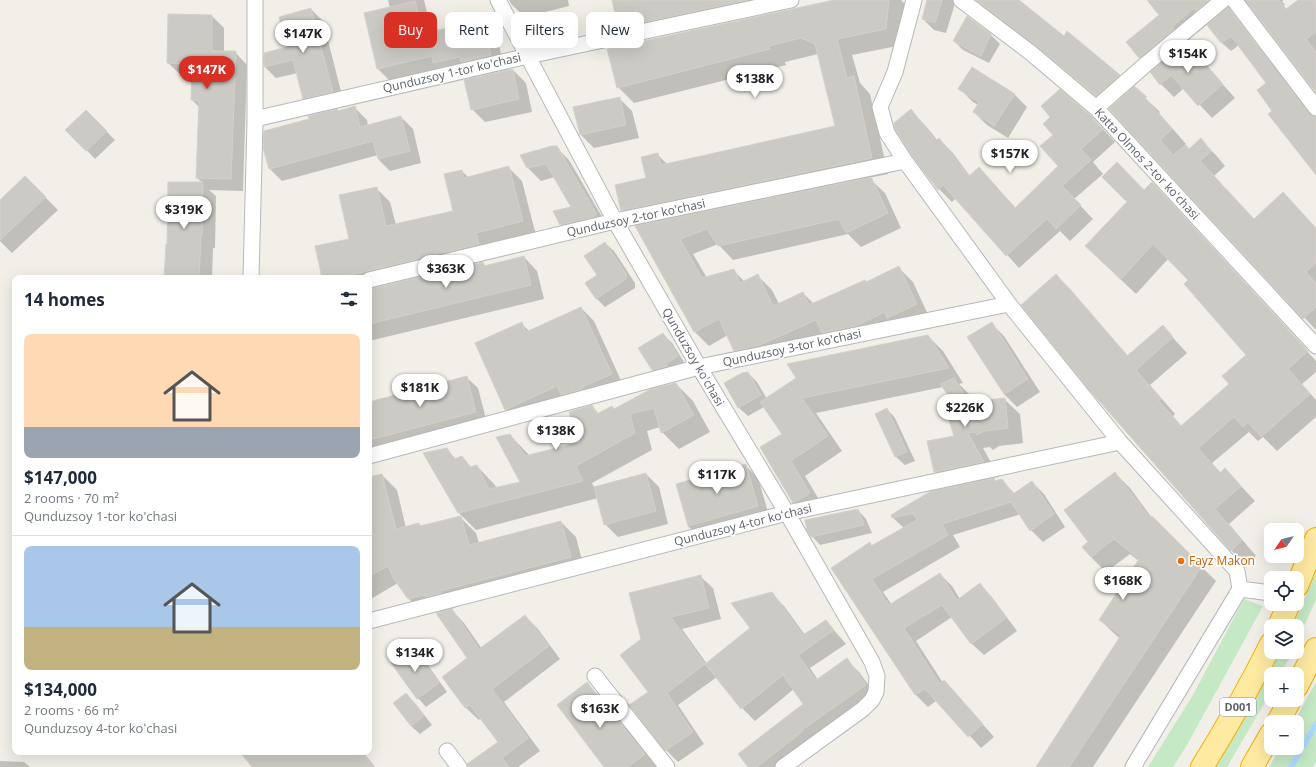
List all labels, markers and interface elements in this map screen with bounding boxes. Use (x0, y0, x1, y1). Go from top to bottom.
chip: Buy (384, 12, 437, 48)
chip: Rent (445, 12, 503, 48)
chip: Filters (511, 12, 578, 48)
chip: New (586, 12, 644, 48)
pin: $147K (275, 20, 331, 54)
text: $147K (284, 24, 322, 42)
pin: $154K (1160, 40, 1216, 74)
text: $154K (1169, 44, 1207, 62)
street label: Qunduzsoy 1-tor ko'chasi (381, 48, 523, 97)
pin: $147K (179, 56, 235, 90)
text: $147K (188, 60, 226, 78)
pin: $138K (727, 65, 783, 99)
text: $138K (736, 69, 774, 87)
street label: Katta Olmos 2-tor koʻchasi (1091, 104, 1204, 223)
pin: $157K (982, 140, 1038, 174)
text: $157K (991, 144, 1029, 162)
street label: Qunduzsoy 2-tor ko'chasi (565, 194, 707, 241)
pin: $319K (156, 196, 212, 230)
text: $319K (165, 200, 203, 218)
pin: $363K (418, 255, 474, 289)
text: $363K (427, 259, 465, 277)
text: 14 homes (24, 288, 105, 311)
icon: filters (338, 288, 360, 310)
street label: Qunduzsoy ko'chasi (658, 304, 729, 409)
street label: Qunduzsoy 3-tor ko'chasi (721, 324, 863, 371)
icon: home (156, 360, 228, 432)
pin: $181K (392, 374, 448, 408)
text: $181K (401, 378, 439, 396)
pin: $226K (937, 394, 993, 428)
text: $226K (946, 398, 984, 416)
pin: $138K (528, 417, 584, 451)
text: $138K (537, 421, 575, 439)
pin: $117K (689, 461, 745, 495)
text: $117K (698, 465, 736, 483)
text: $147,000 (24, 466, 97, 489)
text: 2 rooms · 70 m² (24, 489, 119, 507)
street label: Qunduzsoy 4-tor koʻchasi (672, 499, 814, 550)
text: Qunduzsoy 1-tor ko'chasi (24, 507, 177, 525)
north arrow (1264, 523, 1304, 563)
map controls (1264, 523, 1304, 755)
place label: Fayz Makon (1189, 552, 1255, 569)
marker: Fayz Makon (1176, 556, 1186, 566)
pin: $168K (1095, 567, 1151, 601)
text: $168K (1104, 571, 1142, 589)
button: locate (1264, 571, 1304, 611)
icon: home (156, 572, 228, 644)
button: layers (1264, 619, 1304, 659)
pin: $134K (387, 639, 443, 673)
text: $134K (396, 643, 434, 661)
button: + (1264, 667, 1304, 707)
text: $134,000 (24, 678, 97, 701)
pin: $163K (572, 695, 628, 729)
road number: D001 (1220, 698, 1256, 716)
text: $163K (581, 699, 619, 717)
text: 2 rooms · 66 m² (24, 701, 119, 719)
button: − (1264, 715, 1304, 755)
text: Qunduzsoy 4-tor koʻchasi (24, 719, 177, 737)

